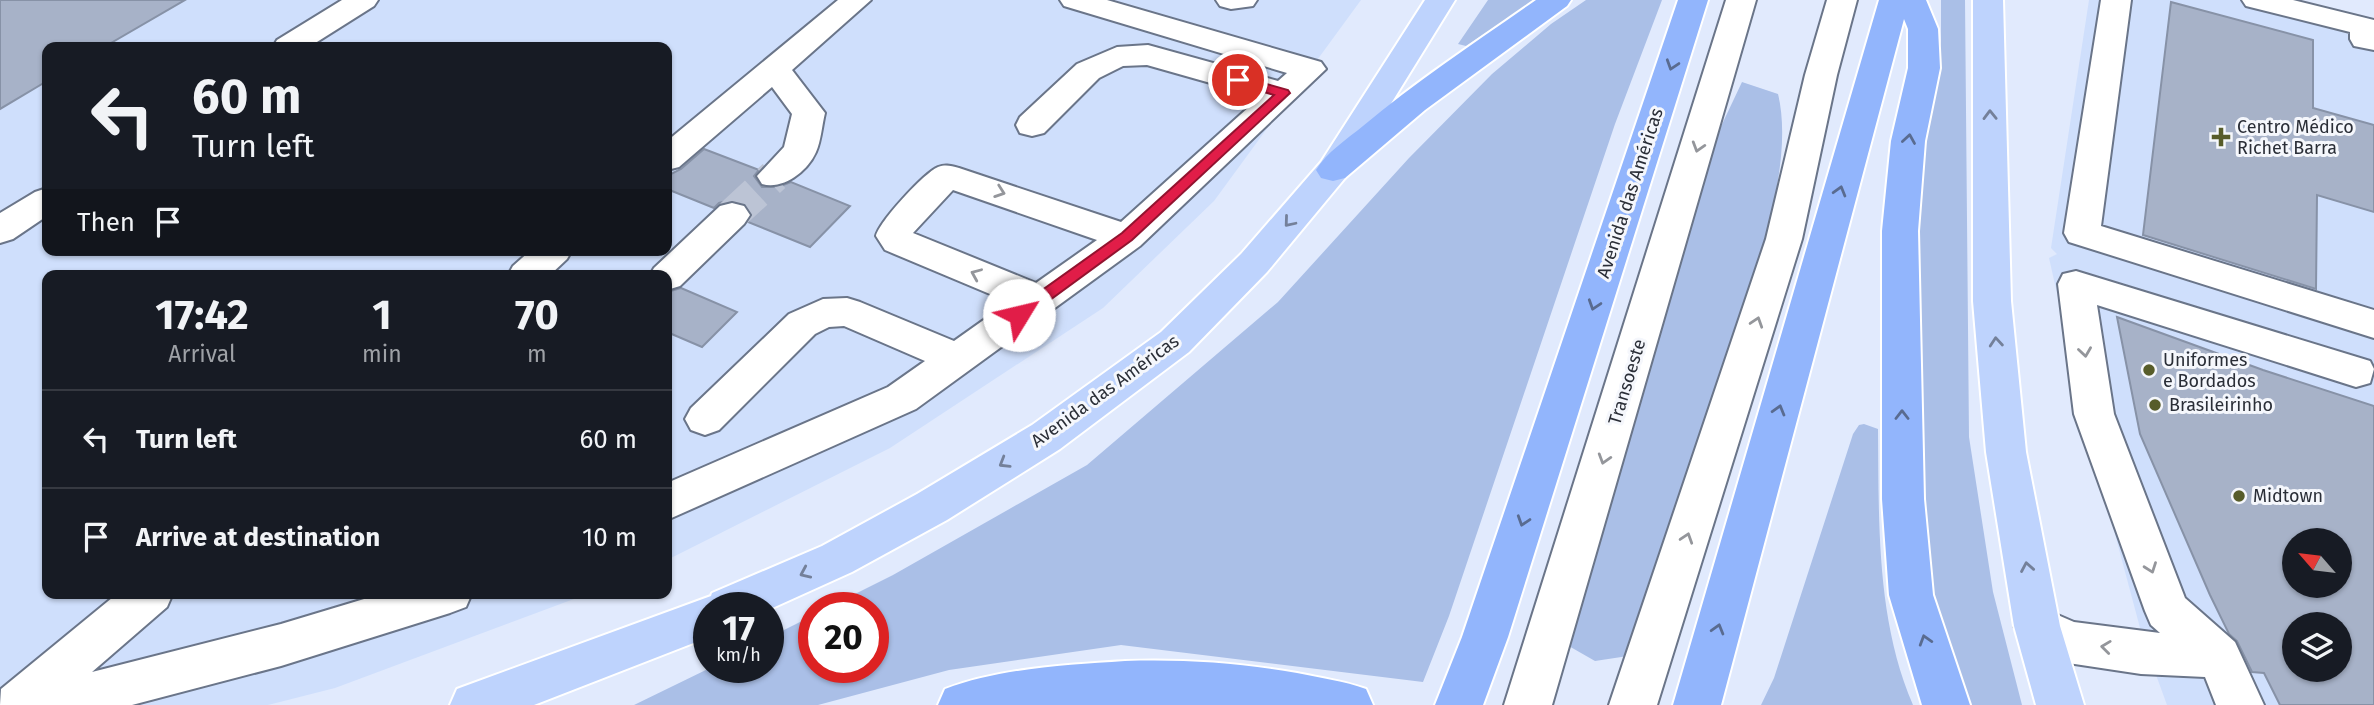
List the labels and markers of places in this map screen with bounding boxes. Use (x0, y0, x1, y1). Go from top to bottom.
pin (1208, 50, 1268, 110)
place label: Centro Médico Richet Barra (2237, 116, 2354, 159)
marker: Centro Médico Richet Barra (2211, 127, 2231, 147)
place label: Uniformes e Bordados (2163, 349, 2256, 392)
marker: Uniformes e Bordados (2141, 362, 2157, 378)
place label: Brasileirinho (2169, 394, 2273, 416)
marker: Brasileirinho (2147, 397, 2163, 413)
place label: Midtown (2253, 485, 2323, 507)
marker: Midtown (2231, 488, 2247, 504)

